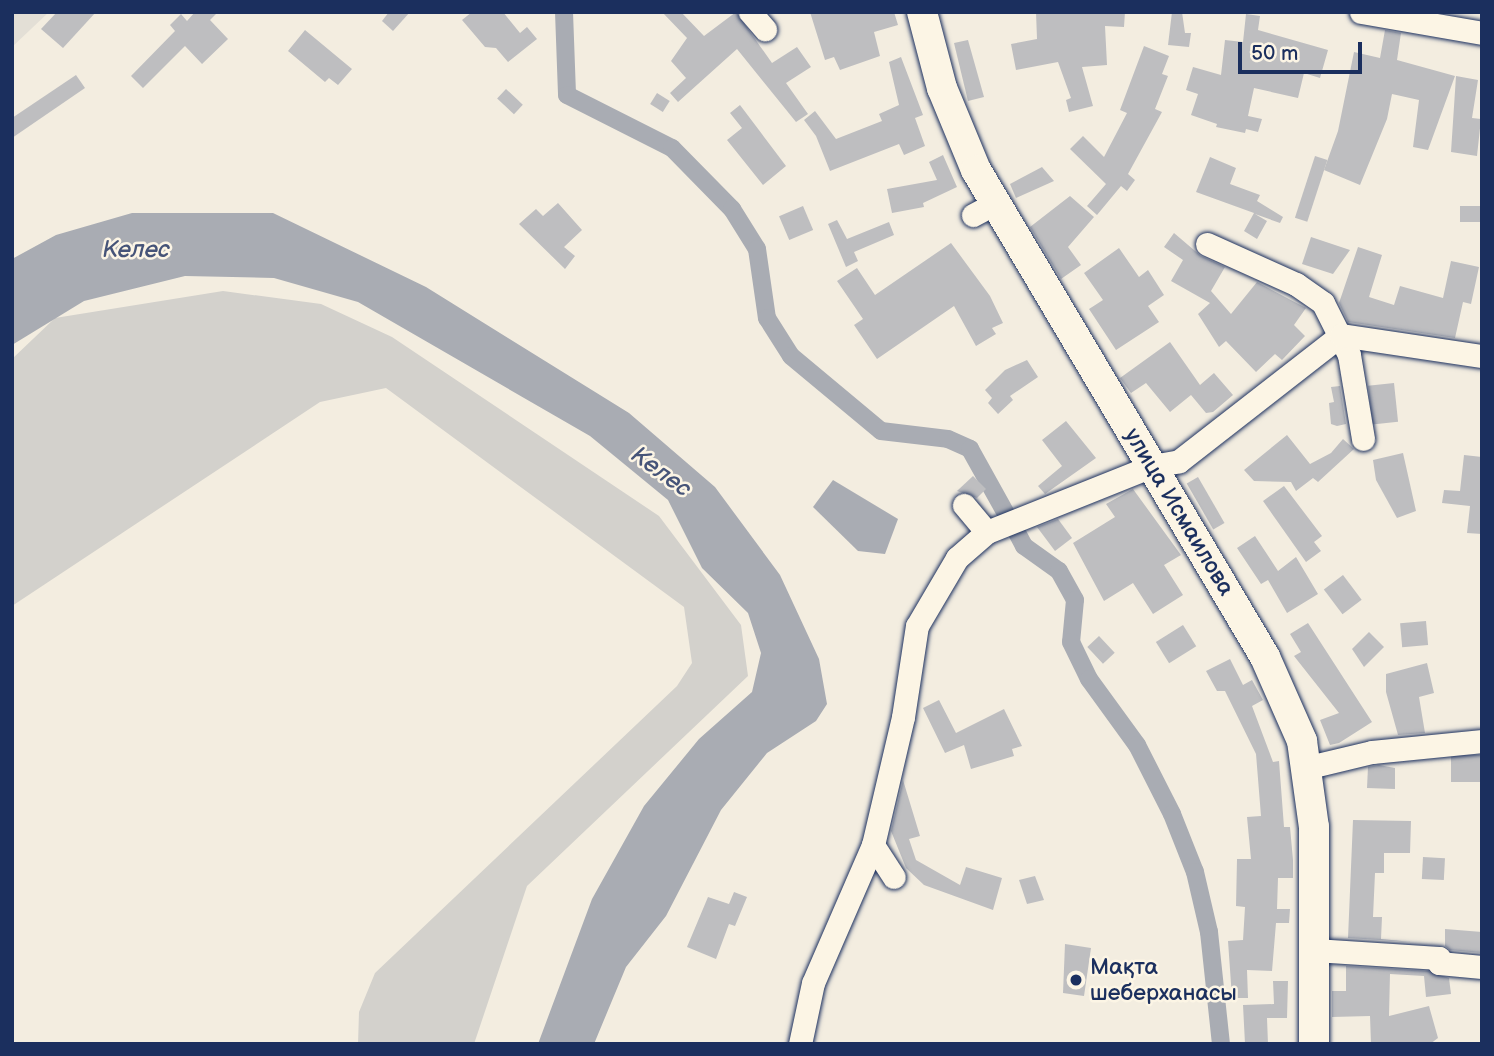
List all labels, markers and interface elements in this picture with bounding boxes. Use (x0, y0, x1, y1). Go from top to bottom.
scale bar (1242, 28, 1366, 72)
text: 50 m (1251, 41, 1298, 66)
water label: Келес (102, 236, 170, 264)
street label: улица Исмаилова (1118, 423, 1240, 601)
water label: Келес (625, 440, 697, 504)
place label: Мақта шеберханасы (1090, 953, 1237, 1007)
marker: Мақта шеберханасы (1068, 972, 1084, 988)

